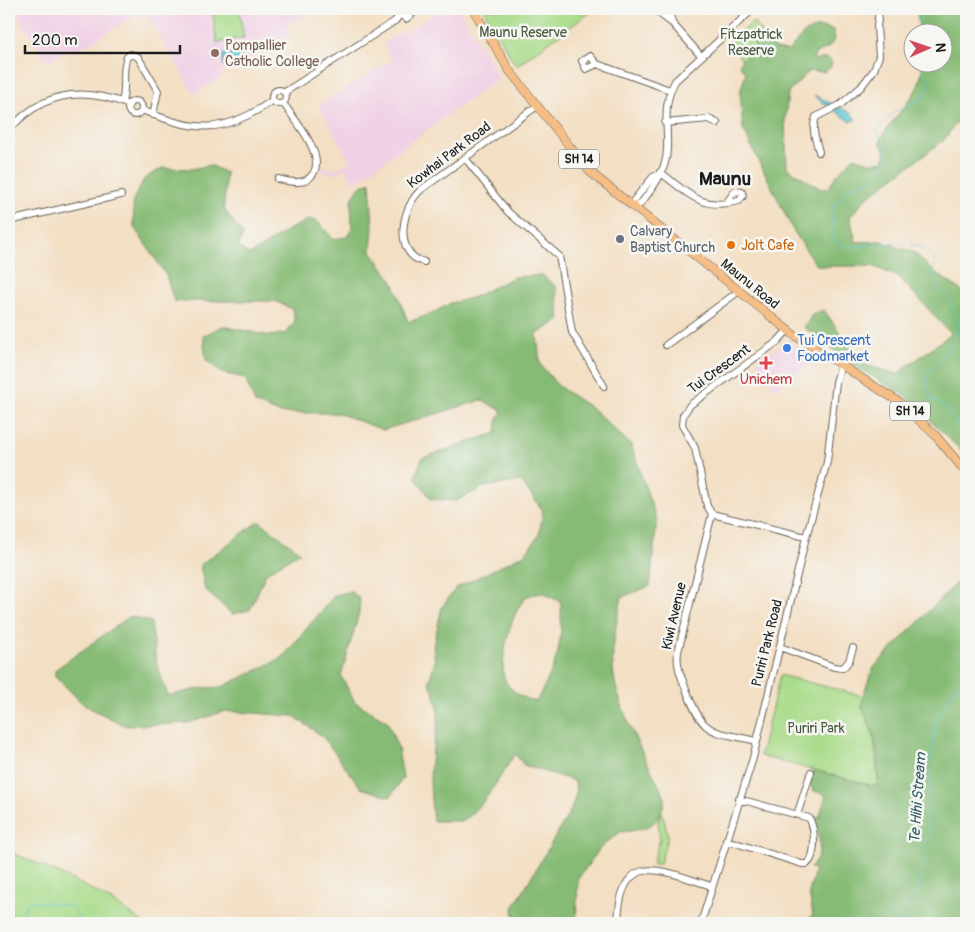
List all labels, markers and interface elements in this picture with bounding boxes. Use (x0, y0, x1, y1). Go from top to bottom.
scale bar (25, 22, 180, 54)
north arrow (902, 22, 952, 72)
park label: Maunu Reserve (479, 24, 567, 41)
park label: Fitzpatrick Reserve (720, 26, 782, 59)
text: 200 m (32, 31, 77, 50)
place label: Pompallier Catholic College (225, 37, 319, 70)
text: N (932, 43, 949, 53)
marker: Pompallier Catholic College (209, 47, 221, 59)
street label: Kowhai Park Road (404, 118, 494, 192)
road number: SH 14 (559, 150, 599, 168)
district label: Maunu (699, 167, 751, 191)
place label: Calvary Baptist Church (630, 223, 715, 256)
marker: Calvary Baptist Church (614, 233, 626, 245)
place label: Jolt Cafe (741, 237, 794, 254)
marker: Jolt Cafe (725, 239, 737, 251)
street label: Maunu Road (717, 255, 783, 313)
place label: Tui Crescent Foodmarket (797, 332, 871, 365)
street label: Tui Crescent (684, 340, 754, 398)
marker: Tui Crescent Foodmarket (781, 342, 793, 354)
marker: Unichem (760, 357, 772, 369)
place label: Unichem (740, 371, 792, 388)
road number: SH 14 (890, 402, 930, 421)
street label: Kiwi Avenue (658, 580, 690, 652)
street label: Puriri Park Road (748, 597, 786, 688)
park label: Puriri Park (787, 720, 845, 737)
water label: Te Hihi Stream (905, 750, 931, 844)

